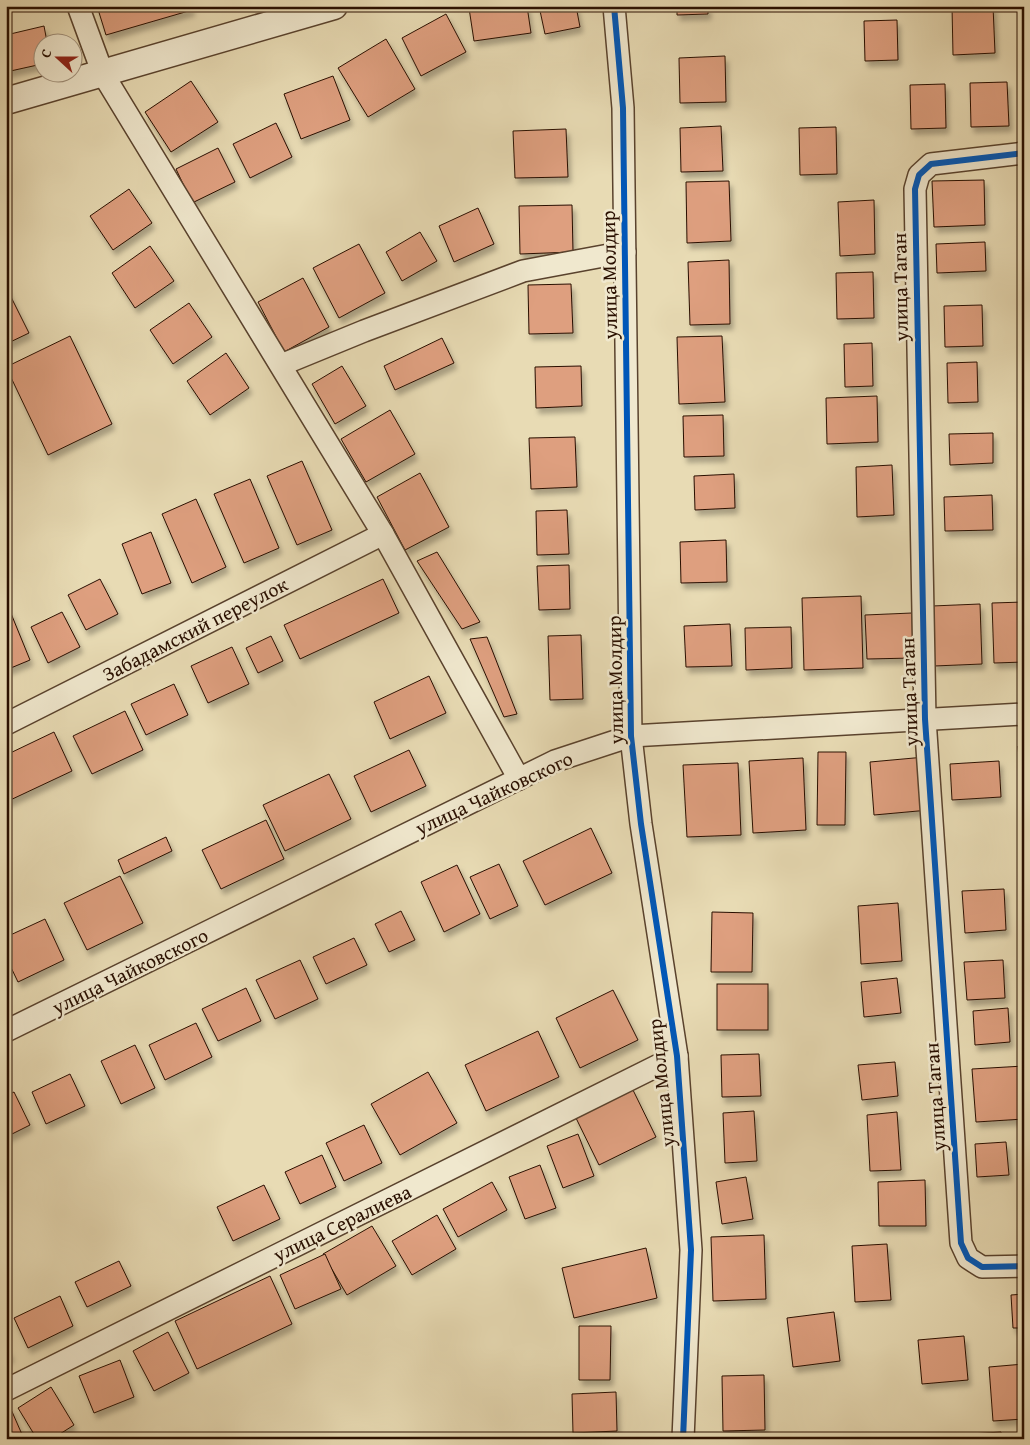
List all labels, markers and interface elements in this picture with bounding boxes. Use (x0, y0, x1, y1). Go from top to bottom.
north arrow (32, 32, 82, 82)
text: С (35, 46, 57, 61)
street label: улица Молдир (593, 210, 624, 341)
street label: улица Таган (884, 232, 915, 343)
street label: Забадамский переулок (97, 569, 293, 688)
street label: улица Молдир (599, 615, 630, 746)
street label: улица Таган (892, 637, 925, 748)
street label: улица Чайковского (409, 743, 577, 842)
street label: улица Чайковского (46, 920, 213, 1021)
street label: улица Молдир (639, 1017, 682, 1150)
street label: улица Таган (916, 1041, 953, 1153)
street label: улица Сералиева (267, 1176, 416, 1269)

